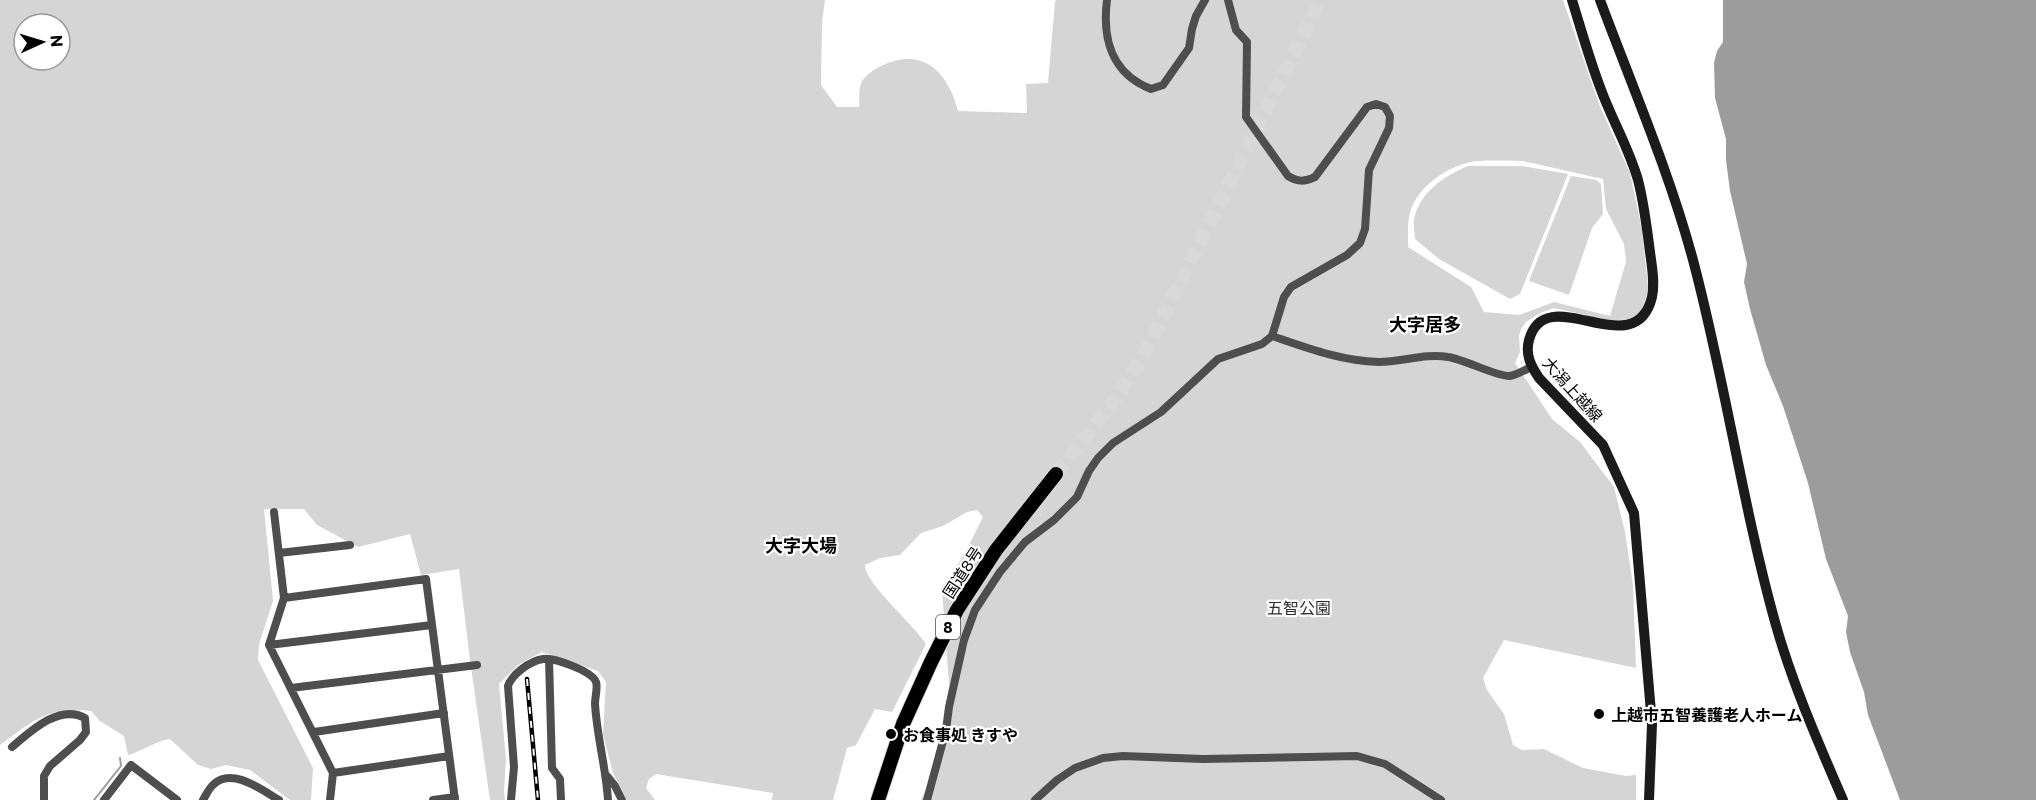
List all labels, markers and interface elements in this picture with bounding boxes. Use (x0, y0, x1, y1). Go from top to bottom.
north arrow (12, 12, 72, 72)
text: N (48, 34, 67, 48)
district label: 大字居多 (1389, 313, 1461, 335)
street label: 大潟上越線 (1539, 353, 1607, 425)
district label: 大字大場 (765, 534, 837, 556)
street label: 国道8号 (938, 543, 986, 601)
park label: 五智公園 (1267, 598, 1331, 617)
road number: 8 (936, 615, 960, 639)
place label: 上越市五智養護老人ホーム (1611, 705, 1803, 724)
marker: 上越市五智養護老人ホーム (1592, 707, 1606, 721)
place label: お食事処 きすや (903, 725, 1018, 744)
marker: お食事処 きすや (884, 727, 898, 741)

